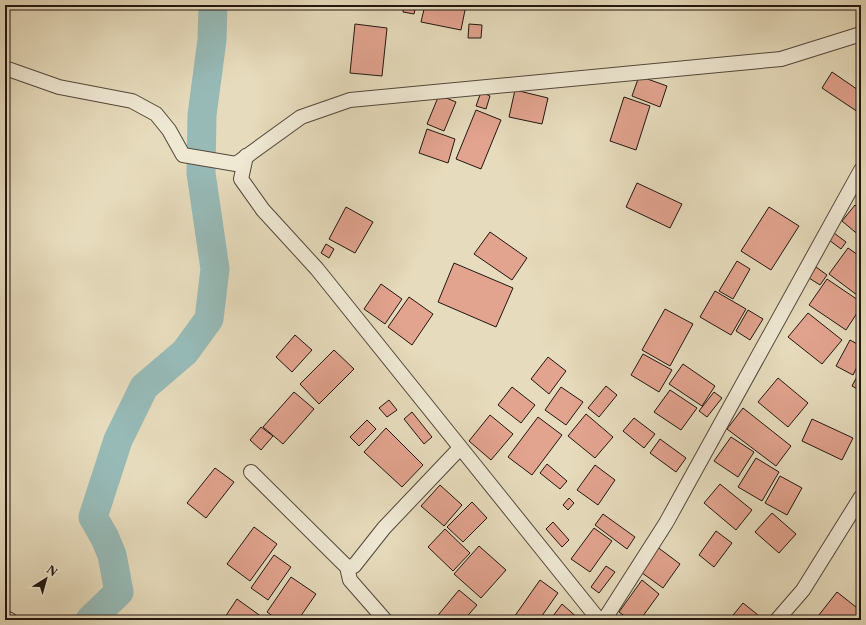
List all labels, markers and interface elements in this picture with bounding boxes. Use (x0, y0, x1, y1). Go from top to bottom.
north arrow (26, 559, 66, 599)
text: N (44, 563, 60, 580)

